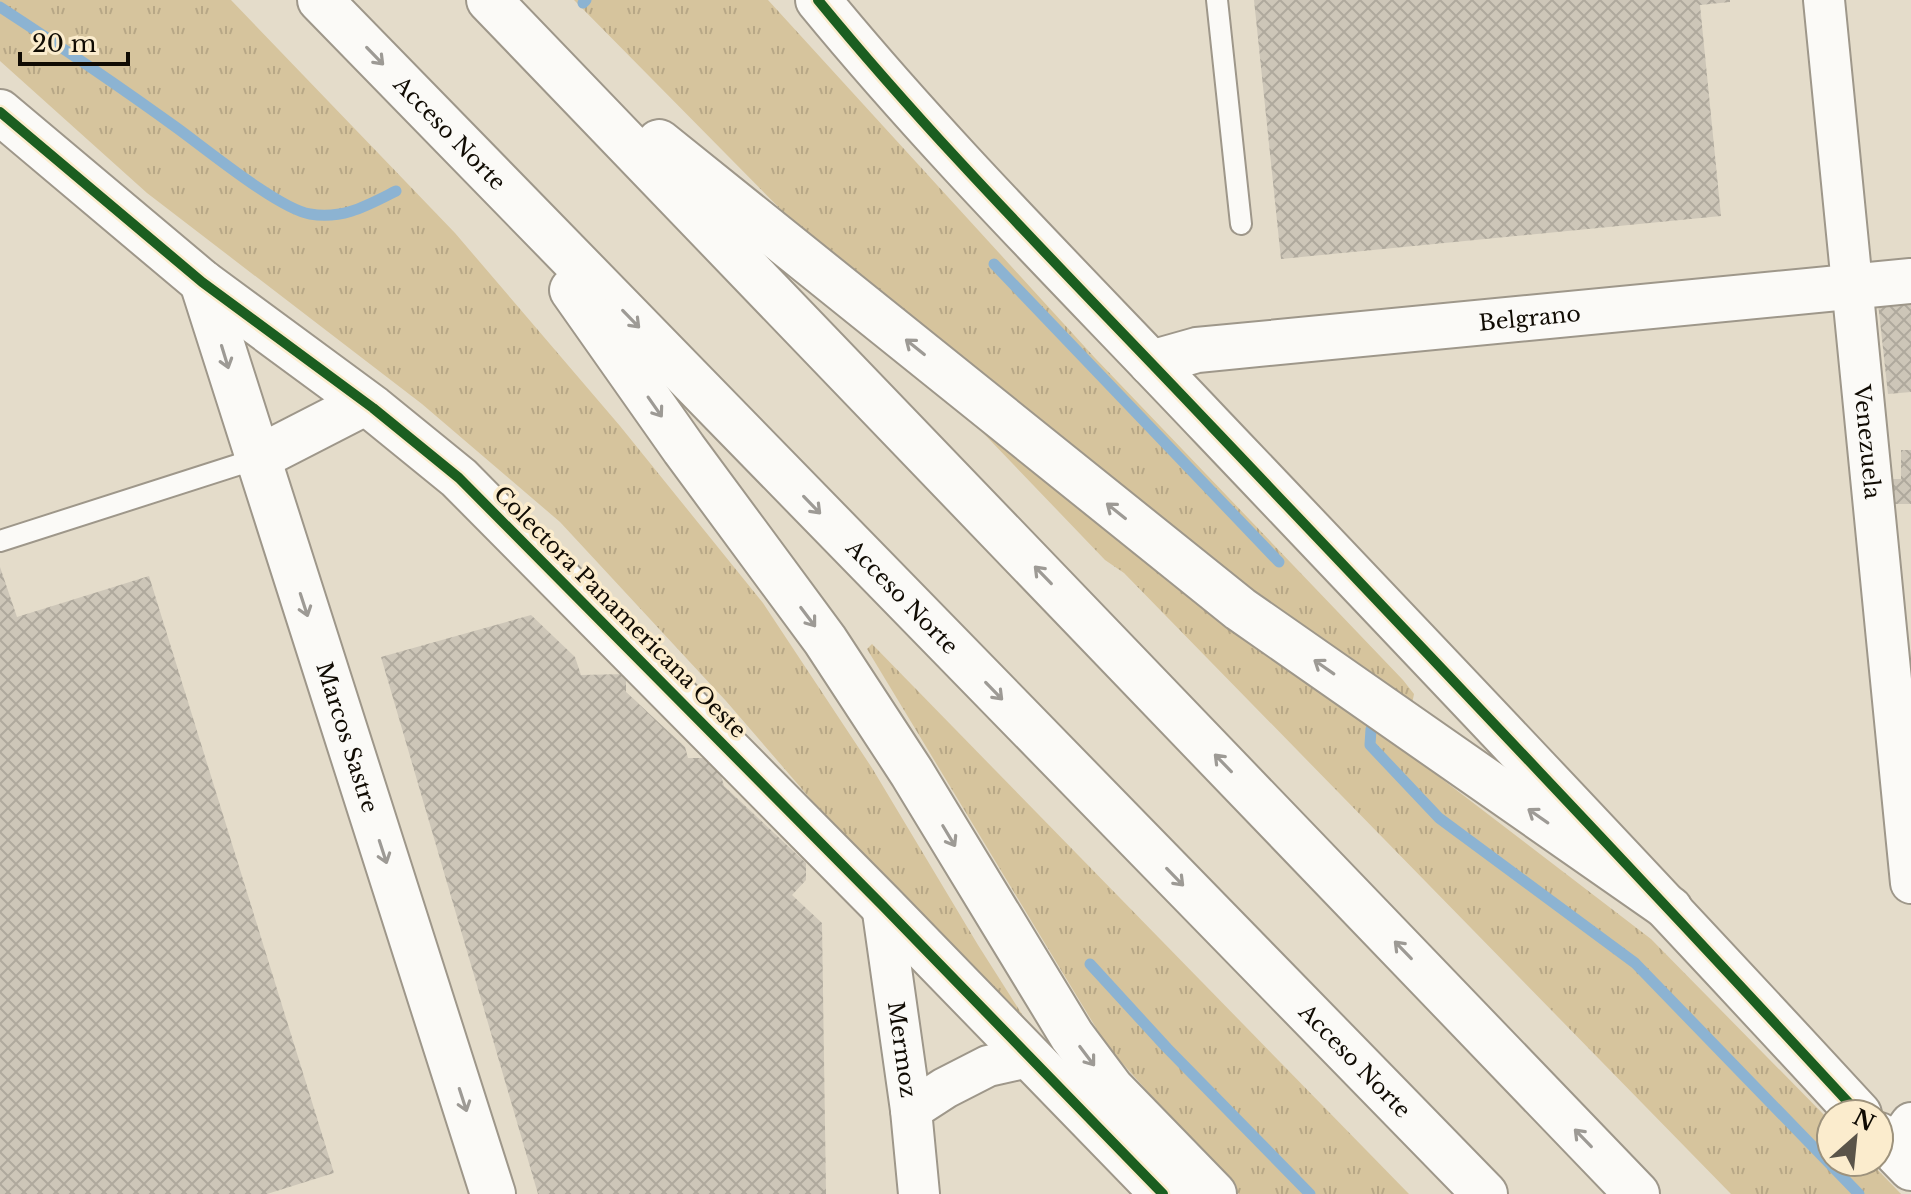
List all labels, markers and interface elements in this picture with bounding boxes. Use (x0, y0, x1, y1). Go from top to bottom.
scale bar (20, 16, 128, 66)
text: 20 m (32, 29, 97, 58)
one-way arrow (365, 46, 384, 66)
street label: Acceso Norte (388, 70, 511, 196)
street label: Belgrano (1478, 300, 1582, 336)
one-way arrow (621, 309, 640, 329)
one-way arrow (905, 338, 925, 356)
one-way arrow (218, 343, 233, 369)
street label: Venezuela (1848, 382, 1887, 501)
one-way arrow (647, 396, 663, 418)
street label: Colectora Panamericana Oeste (488, 480, 752, 744)
one-way arrow (802, 495, 821, 514)
one-way arrow (1107, 502, 1127, 520)
street label: Acceso Norte (840, 534, 964, 660)
one-way arrow (1033, 565, 1052, 585)
one-way arrow (297, 592, 312, 617)
one-way arrow (800, 606, 817, 627)
street label: Marcos Sastre (311, 659, 384, 816)
one-way arrow (1314, 659, 1336, 675)
one-way arrow (984, 681, 1003, 700)
one-way arrow (1214, 754, 1233, 773)
one-way arrow (1527, 808, 1549, 824)
one-way arrow (942, 823, 957, 847)
one-way arrow (377, 839, 392, 864)
one-way arrow (1166, 867, 1185, 887)
one-way arrow (1394, 941, 1413, 960)
street label: Acceso Norte (1293, 997, 1417, 1123)
street label: Mermoz (882, 1000, 923, 1099)
one-way arrow (1078, 1045, 1095, 1066)
one-way arrow (456, 1086, 471, 1112)
north arrow (1815, 1098, 1895, 1178)
text: N (1849, 1104, 1879, 1137)
one-way arrow (1574, 1128, 1593, 1148)

